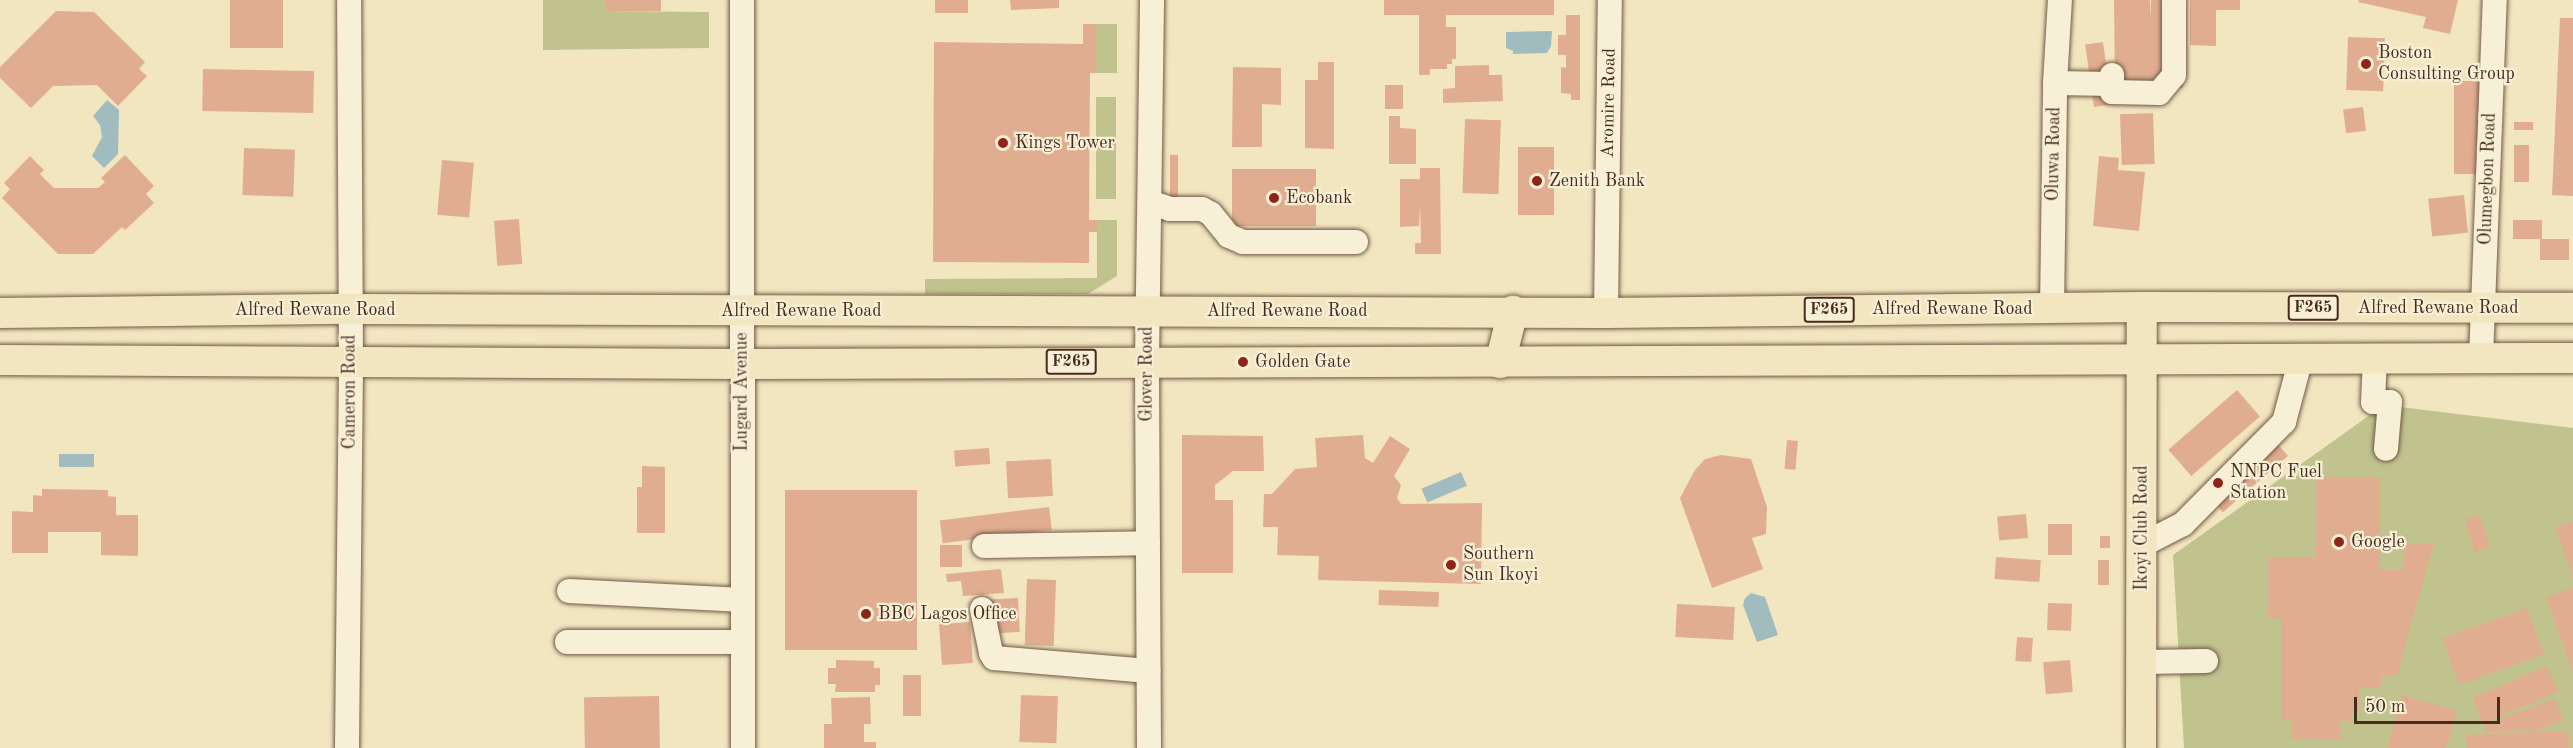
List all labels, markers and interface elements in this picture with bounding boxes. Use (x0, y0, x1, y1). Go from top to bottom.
place label: Boston Consulting Group (2378, 43, 2515, 86)
street label: Aromire Road (1597, 48, 1621, 158)
marker: Boston Consulting Group (2359, 57, 2373, 71)
street label: Oluwa Road (2042, 107, 2066, 201)
street label: Olumegbon Road (2475, 112, 2501, 246)
place label: Kings Tower (1015, 132, 1115, 154)
marker: Kings Tower (996, 136, 1010, 150)
place label: Zenith Bank (1549, 170, 1645, 192)
marker: Zenith Bank (1530, 174, 1544, 188)
place label: Ecobank (1286, 187, 1352, 209)
marker: Ecobank (1267, 191, 1281, 205)
road number: F265 (2288, 295, 2338, 321)
road number: F265 (1804, 297, 1854, 323)
street label: Alfred Rewane Road (2357, 297, 2519, 319)
street label: Alfred Rewane Road (1871, 298, 2033, 320)
street label: Alfred Rewane Road (234, 299, 396, 321)
street label: Alfred Rewane Road (720, 300, 882, 322)
street label: Alfred Rewane Road (1206, 300, 1368, 322)
street label: Glover Road (1136, 326, 1158, 422)
street label: Lugard Avenue (731, 332, 753, 452)
street label: Cameron Road (339, 335, 361, 449)
road number: F265 (1046, 349, 1096, 375)
place label: Golden Gate (1255, 351, 1351, 373)
marker: Golden Gate (1236, 355, 1250, 369)
place label: NNPC Fuel Station (2230, 462, 2322, 504)
street label: Ikoyi Club Road (2131, 465, 2153, 591)
marker: NNPC Fuel Station (2211, 476, 2225, 490)
place label: Google (2351, 531, 2405, 553)
marker: Google (2332, 535, 2346, 549)
place label: Southern Sun Ikoyi (1463, 544, 1538, 586)
marker: Southern Sun Ikoyi (1444, 558, 1458, 572)
place label: BBC Lagos Office (878, 603, 1017, 625)
marker: BBC Lagos Office (859, 607, 873, 621)
scale bar (2357, 685, 2502, 723)
text: 50 m (2365, 698, 2405, 716)

